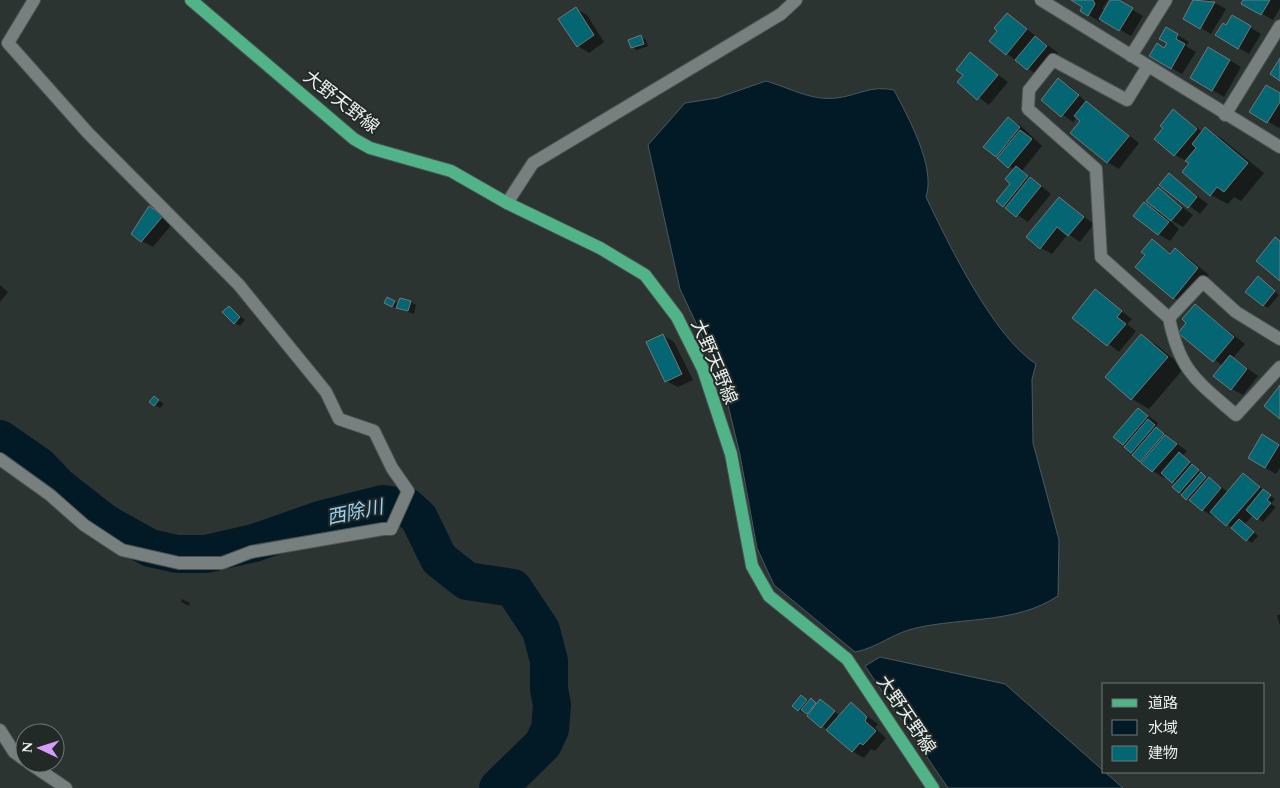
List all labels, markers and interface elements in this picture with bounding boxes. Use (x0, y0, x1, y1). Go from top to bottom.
street label: 大野天野線 (297, 64, 385, 140)
street label: 大野天野線 (684, 315, 744, 409)
water label: 西除川 (324, 492, 388, 533)
street label: 大野天野線 (870, 670, 942, 760)
legend (1102, 683, 1265, 773)
text: 道路 (1148, 692, 1178, 715)
text: 水域 (1148, 717, 1178, 740)
north arrow (15, 723, 65, 773)
text: N (17, 741, 38, 754)
text: 建物 (1148, 742, 1178, 765)

